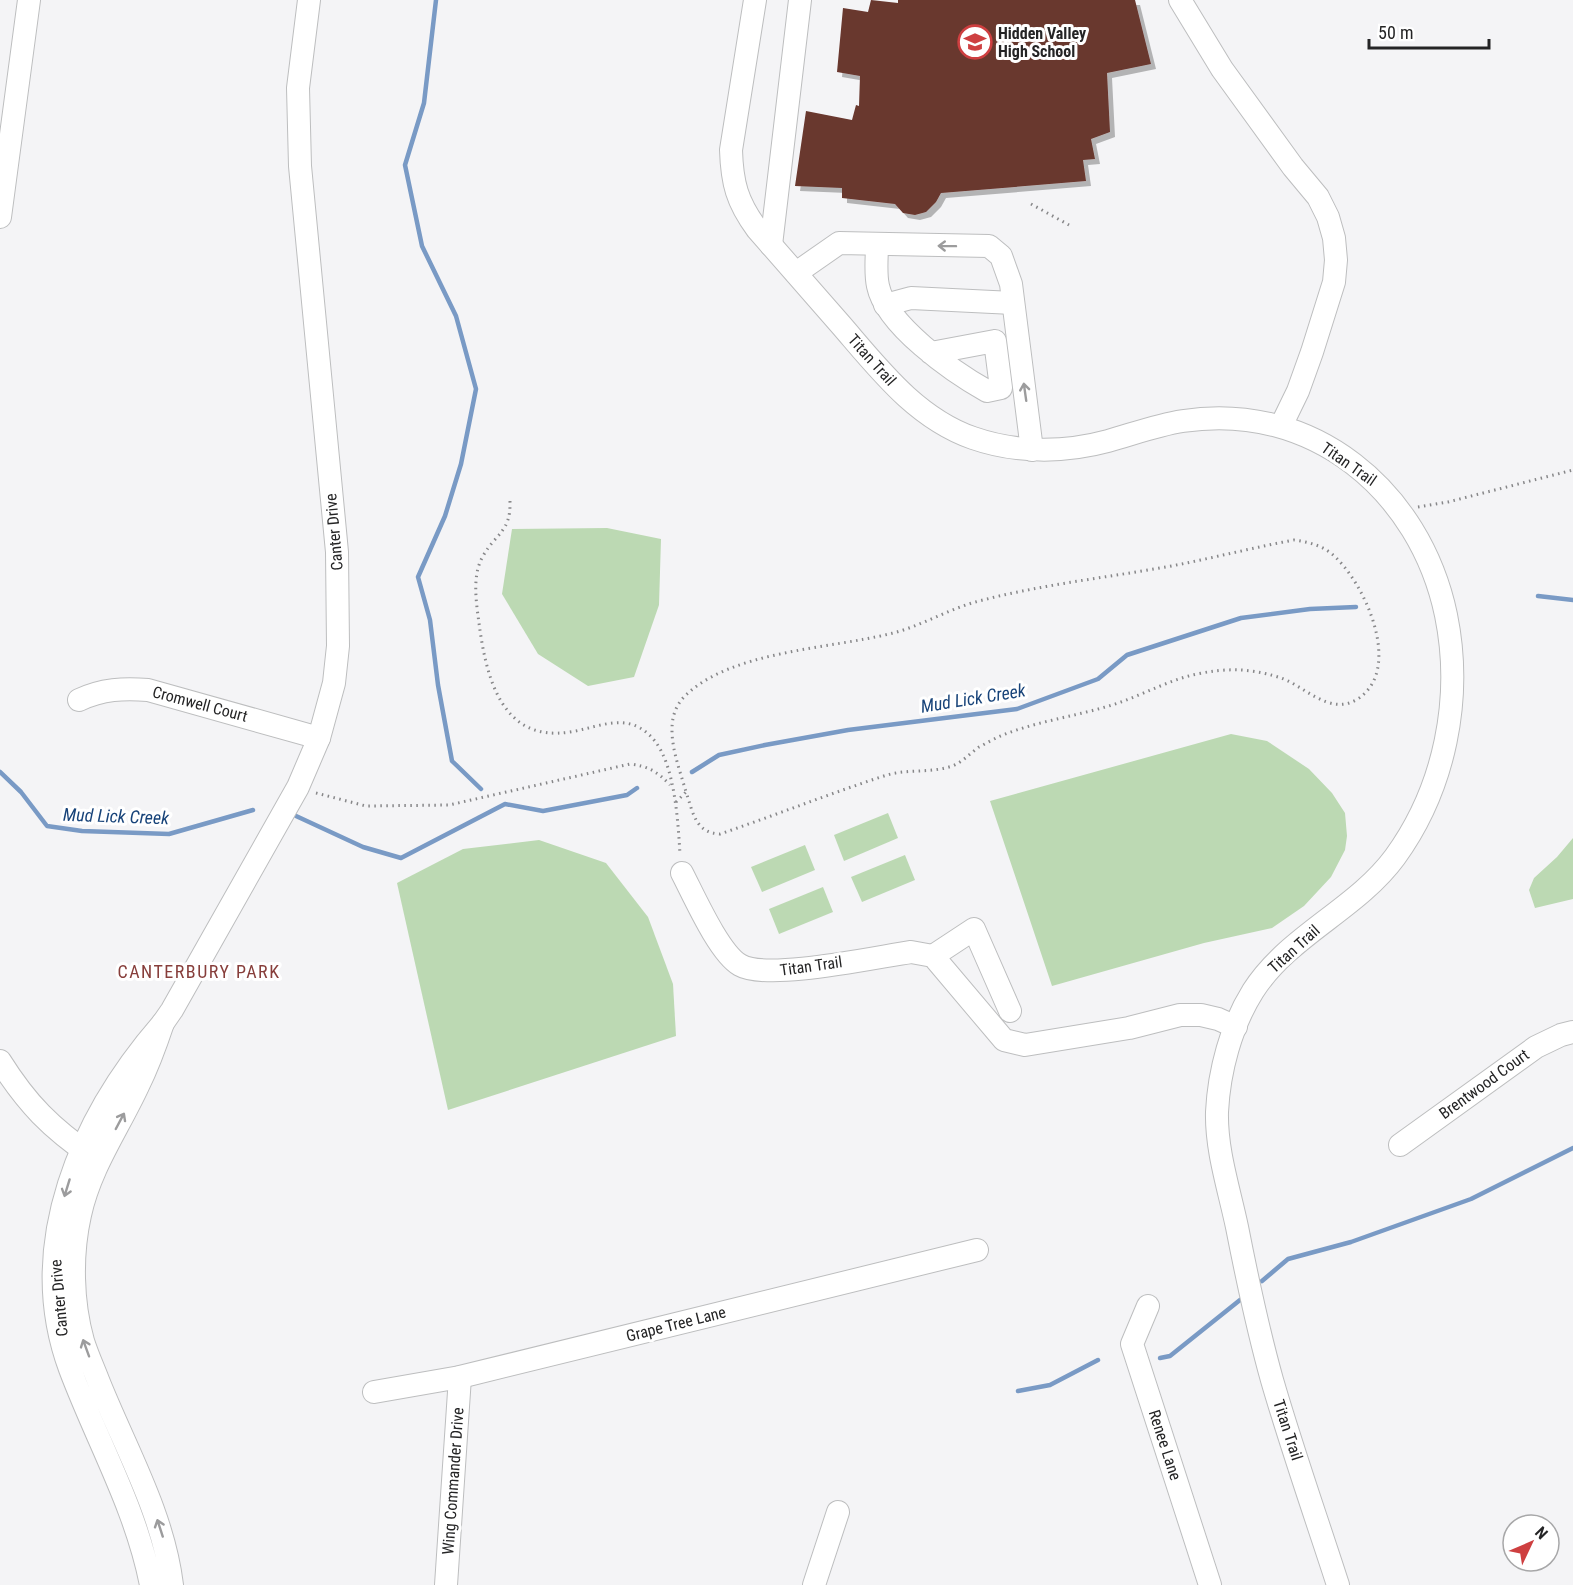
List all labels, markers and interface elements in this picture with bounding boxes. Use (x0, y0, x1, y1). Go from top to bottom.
scale bar (1369, 12, 1489, 50)
text: 50 m (1378, 22, 1413, 43)
school or university icon: Hidden Valley High School (957, 24, 993, 60)
place label: Hidden Valley High School (998, 24, 1086, 61)
one-way arrow (938, 240, 958, 251)
street label: Titan Trail (844, 330, 900, 390)
one-way arrow (1019, 382, 1030, 402)
street label: Titan Trail (1318, 438, 1380, 490)
street label: Canter Drive (321, 493, 347, 571)
water label: Mud Lick Creek (919, 679, 1028, 717)
street label: Cromwell Court (150, 682, 250, 726)
water label: Mud Lick Creek (63, 804, 170, 828)
street label: Titan Trail (1264, 921, 1324, 977)
street label: Titan Trail (779, 952, 843, 980)
district label: CANTERBURY PARK (117, 961, 281, 982)
street label: Brentwood Court (1435, 1045, 1533, 1123)
one-way arrow (115, 1112, 126, 1130)
one-way arrow (61, 1178, 72, 1197)
street label: Canter Drive (46, 1259, 72, 1337)
street label: Grape Tree Lane (624, 1302, 728, 1346)
one-way arrow (80, 1339, 91, 1357)
street label: Titan Trail (1269, 1397, 1307, 1463)
street label: Wing Commander Drive (438, 1407, 468, 1555)
street label: Renee Lane (1145, 1407, 1185, 1483)
north arrow (1501, 1513, 1561, 1573)
one-way arrow (153, 1519, 164, 1538)
text: N (1531, 1523, 1552, 1543)

